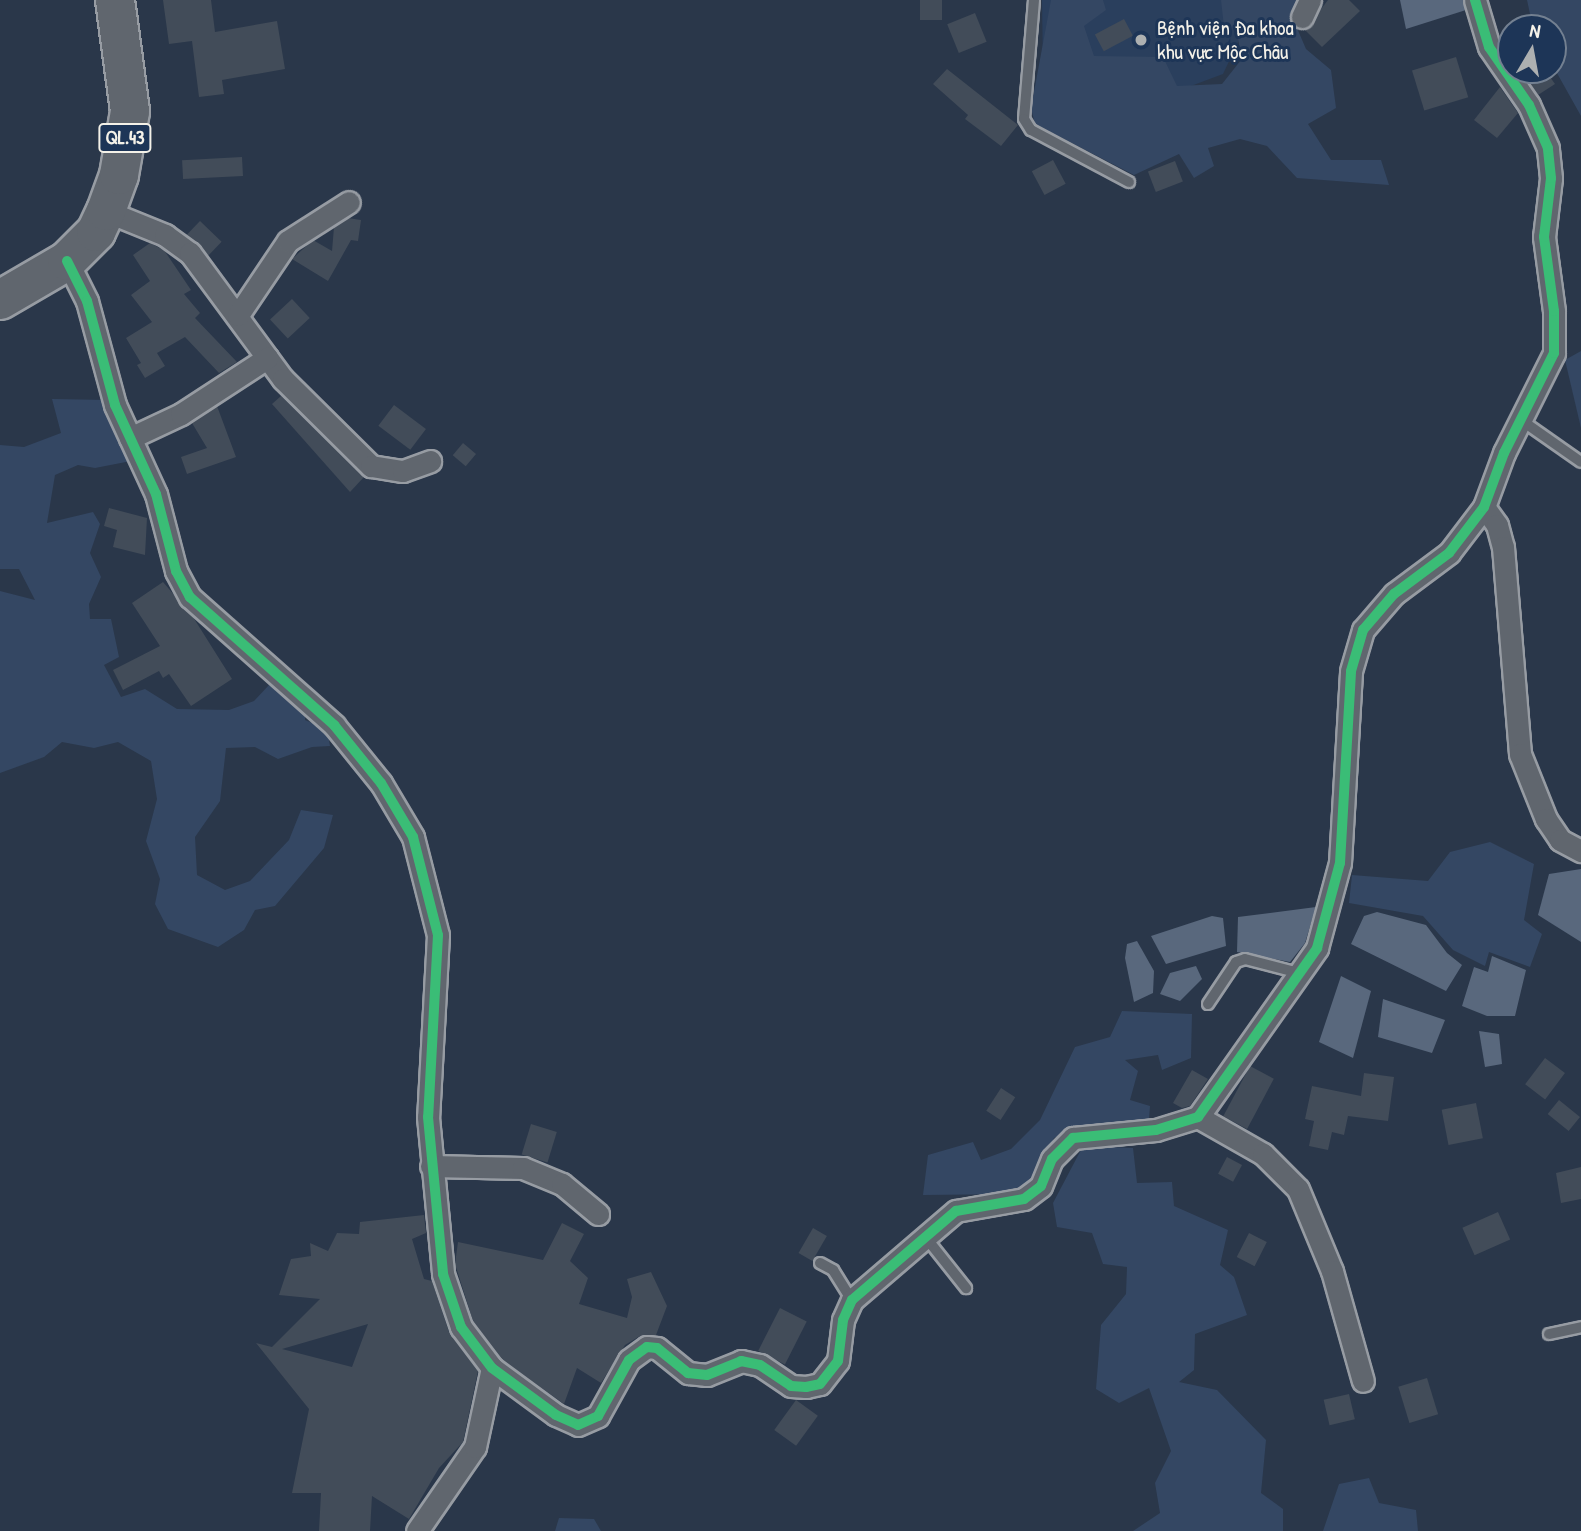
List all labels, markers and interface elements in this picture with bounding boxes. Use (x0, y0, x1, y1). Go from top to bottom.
north arrow (1497, 14, 1567, 84)
place label: Bệnh viện Đa khoa khu vực Mộc Châu (1157, 15, 1294, 65)
text: N (1528, 17, 1543, 44)
marker: Bệnh viện Đa khoa khu vực Mộc Châu (1131, 30, 1151, 50)
road number: QL.43 (97, 122, 153, 154)

